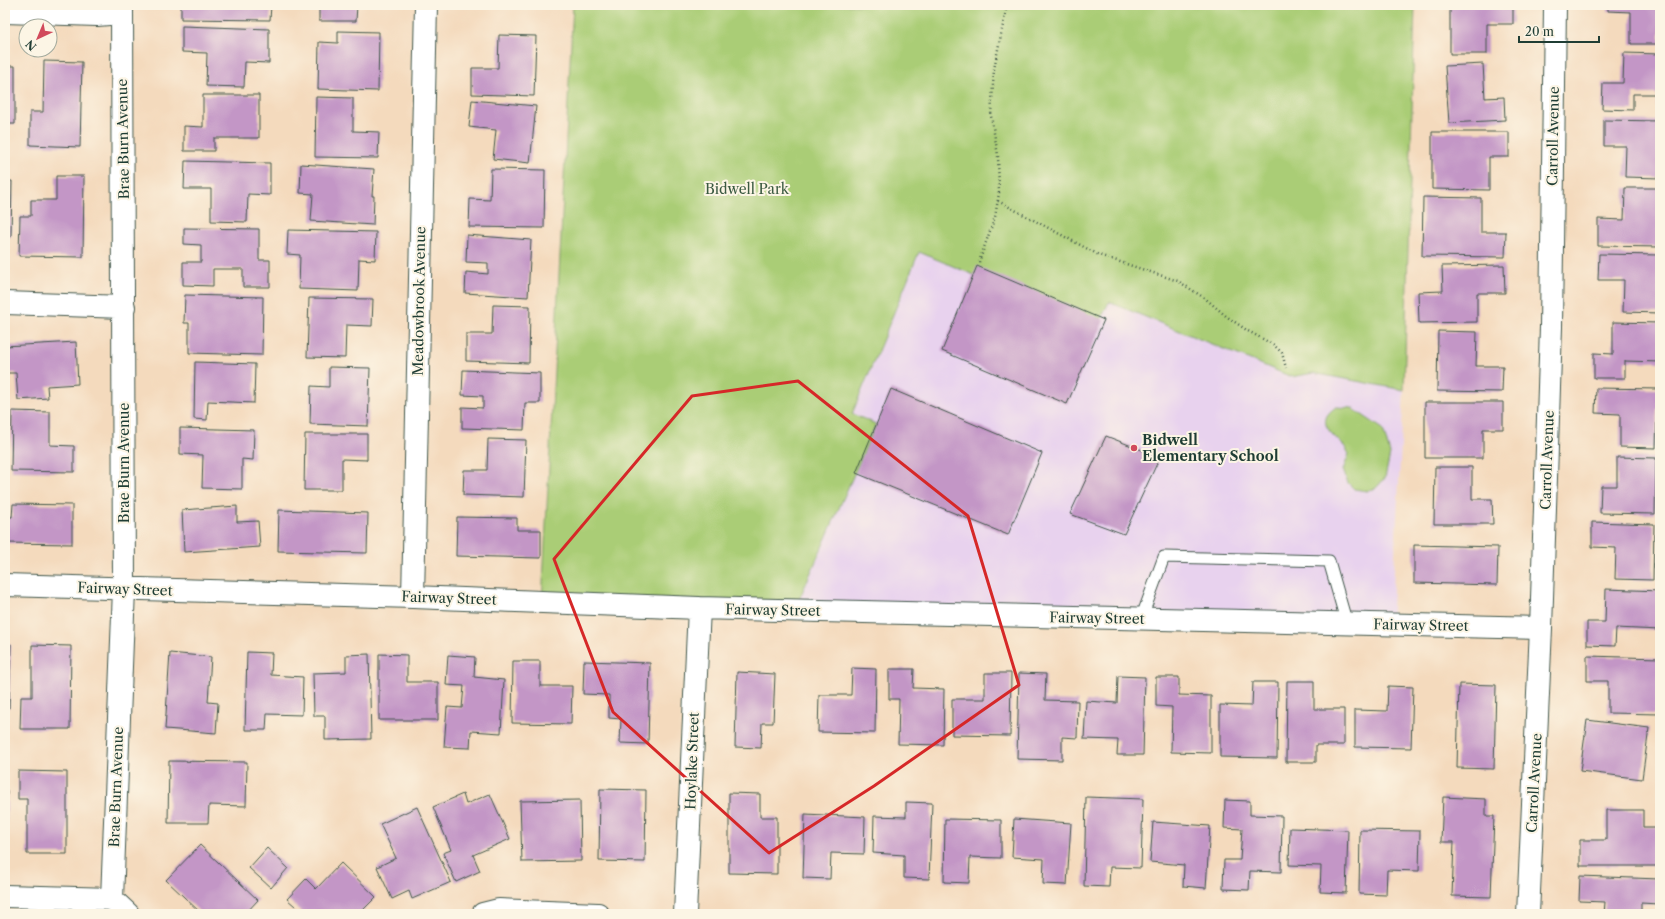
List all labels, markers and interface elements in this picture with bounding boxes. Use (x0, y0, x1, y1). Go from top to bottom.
north arrow (18, 18, 58, 58)
scale bar (1519, 18, 1599, 44)
text: 20 m (1525, 24, 1554, 39)
text: N (22, 37, 39, 54)
street label: Brae Burn Avenue (113, 78, 133, 199)
street label: Carroll Avenue (1543, 86, 1563, 186)
park label: Bidwell Park (705, 180, 790, 198)
street label: Meadowbrook Avenue (409, 226, 429, 376)
street label: Brae Burn Avenue (115, 403, 133, 523)
street label: Carroll Avenue (1536, 410, 1558, 510)
place label: Bidwell Elementary School (1142, 431, 1279, 465)
marker: Bidwell Elementary School (1129, 443, 1139, 453)
street label: Fairway Street (77, 578, 173, 600)
street label: Fairway Street (401, 587, 497, 609)
street label: Fairway Street (725, 600, 821, 620)
street label: Fairway Street (1049, 608, 1145, 628)
street label: Fairway Street (1373, 615, 1469, 635)
street label: Hoylake Street (681, 712, 703, 810)
street label: Brae Burn Avenue (105, 726, 127, 848)
street label: Carroll Avenue (1522, 733, 1546, 833)

